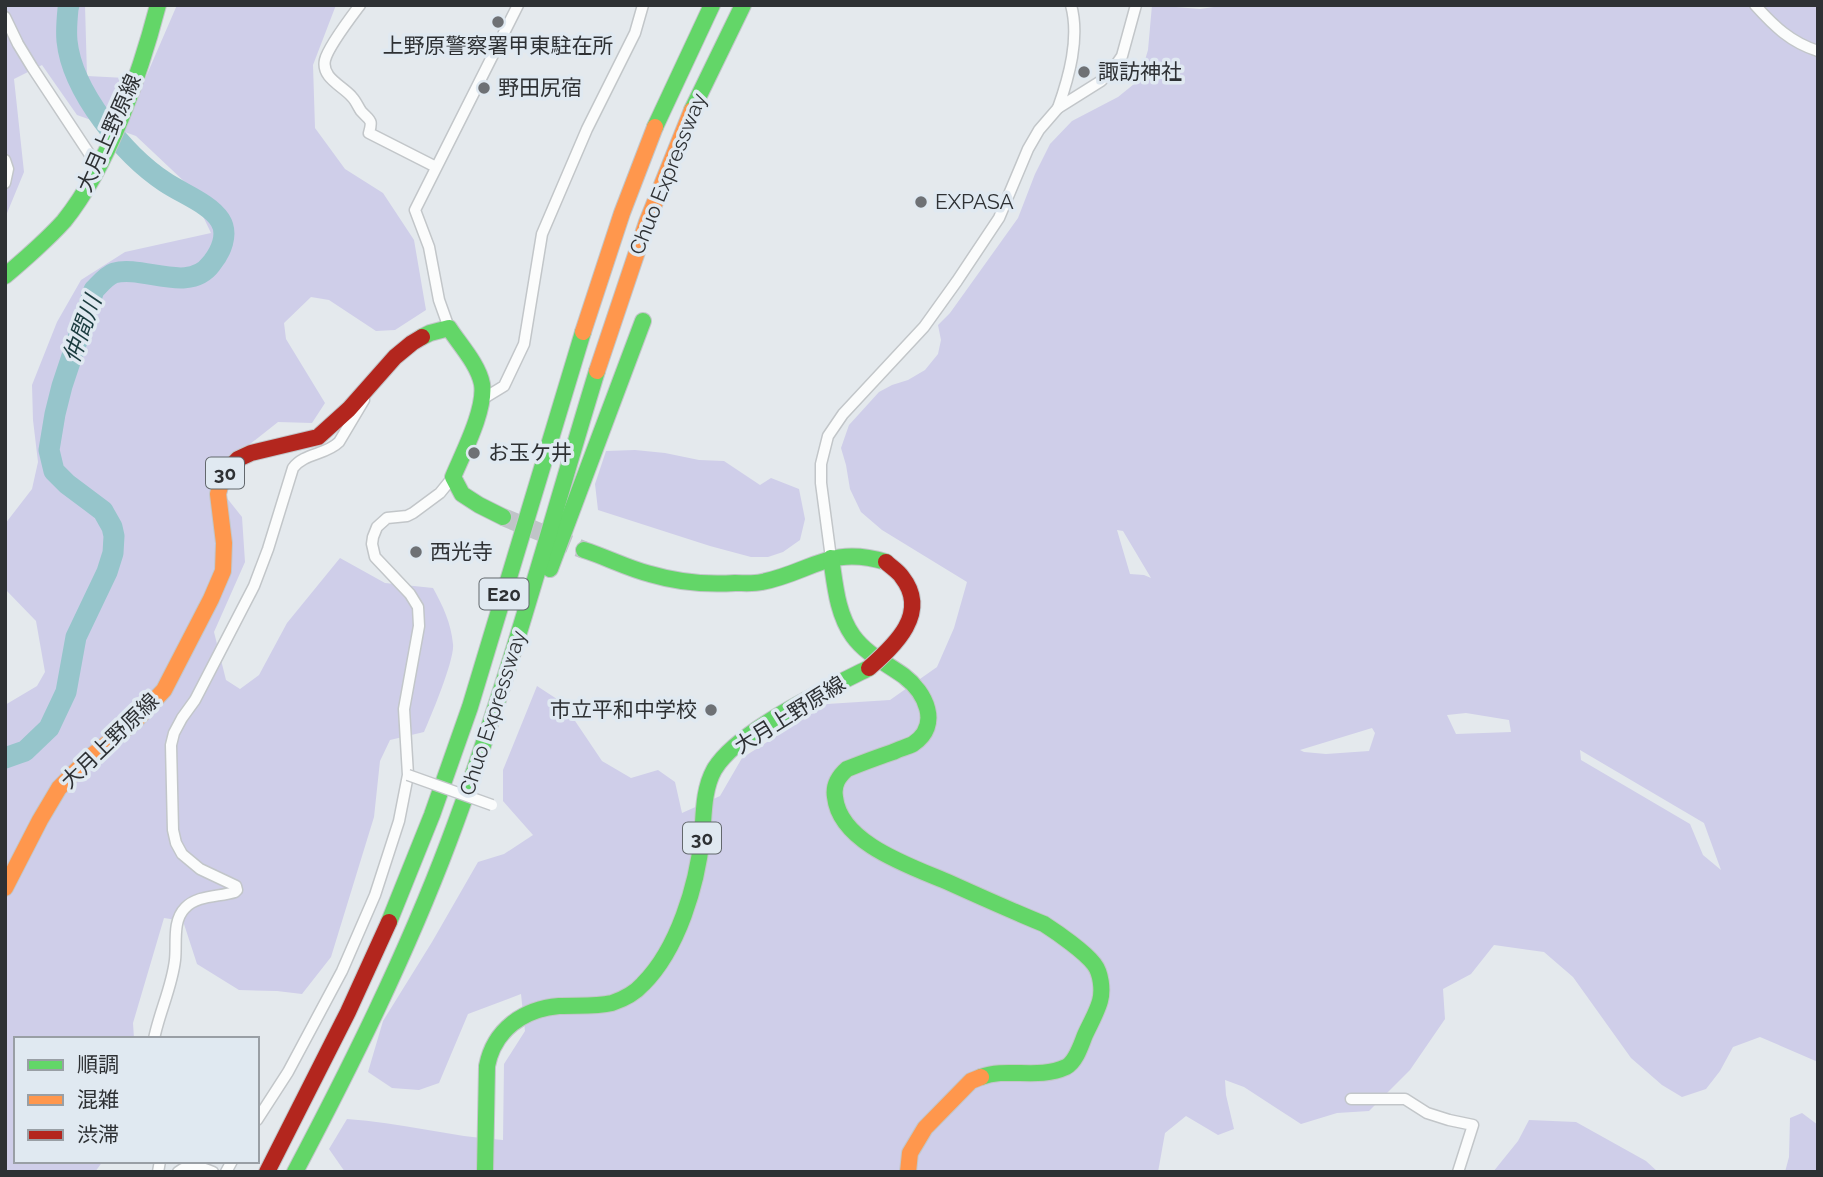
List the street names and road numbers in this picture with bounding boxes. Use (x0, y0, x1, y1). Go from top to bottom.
street label: 大月上野原線 (71, 70, 146, 195)
street label: Chuo Expressway (624, 89, 711, 258)
road number: 30 (206, 458, 244, 488)
road number: E20 (480, 579, 528, 610)
street label: Chuo Expressway (454, 627, 531, 799)
street label: 大月上野原線 (730, 671, 850, 759)
street label: 大月上野原線 (56, 688, 164, 793)
road number: 30 (683, 822, 721, 853)

